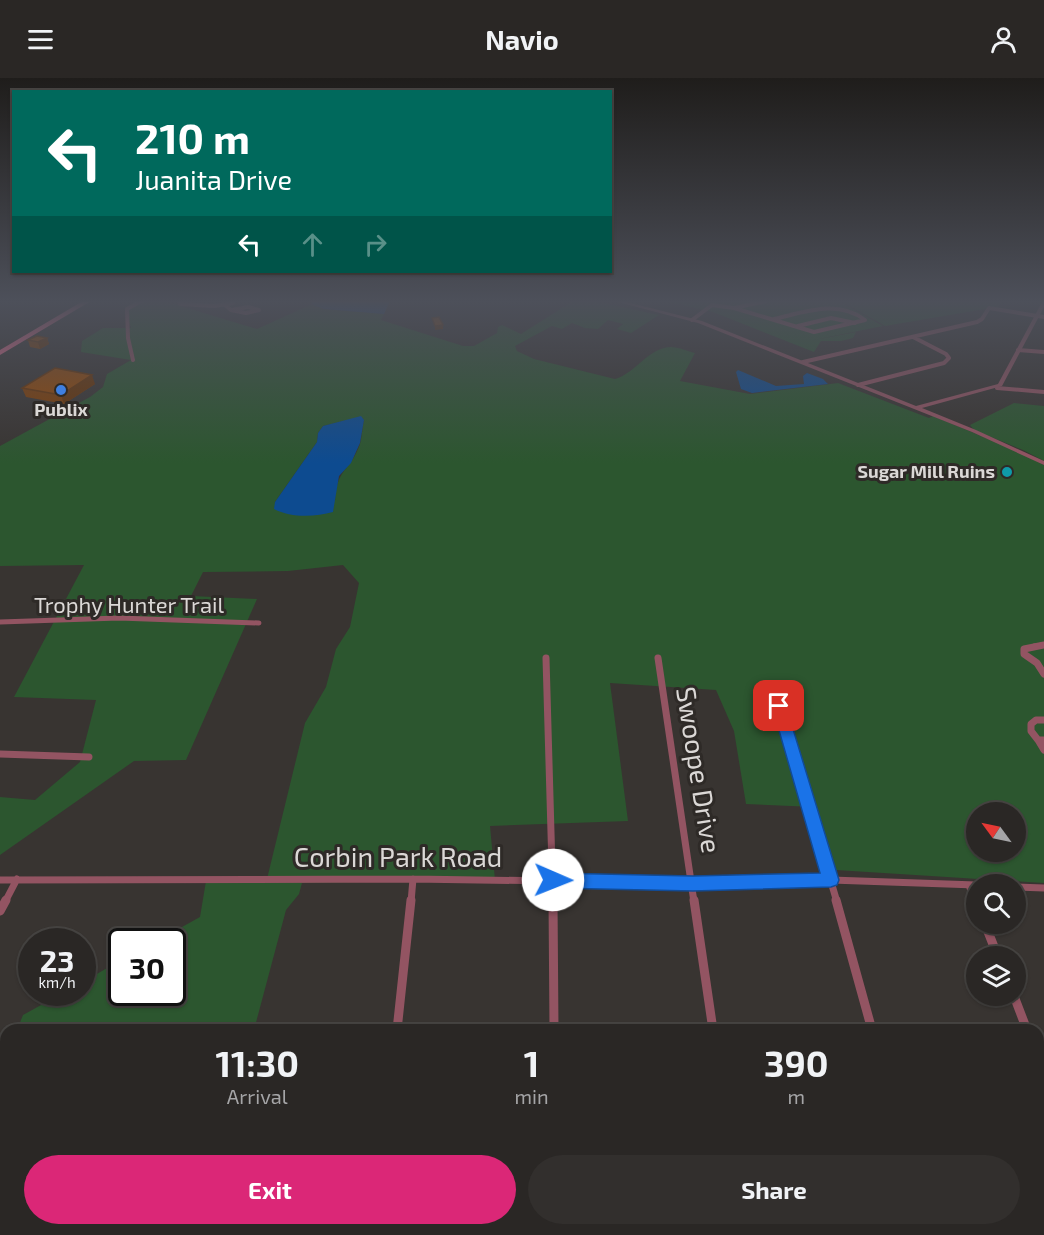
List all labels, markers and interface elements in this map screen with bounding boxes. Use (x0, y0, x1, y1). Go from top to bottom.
icon: menu (24, 23, 57, 56)
text: Navio (485, 23, 559, 55)
icon: person (987, 23, 1020, 56)
text: 210 m (135, 112, 250, 162)
icon: left (36, 114, 114, 192)
text: Juanita Drive (135, 163, 292, 195)
icon: left (233, 228, 266, 261)
icon: ahead (296, 228, 329, 261)
icon: right (359, 228, 392, 261)
marker: Publix (54, 383, 68, 397)
place label: Publix (34, 398, 89, 420)
place label: Sugar Mill Ruins (858, 460, 995, 482)
marker: Sugar Mill Ruins (1000, 465, 1014, 479)
street label: Trophy Hunter Trail (34, 591, 224, 617)
pin (753, 680, 804, 731)
street label: Swoope Drive (670, 684, 729, 855)
icon: arrive (762, 689, 795, 722)
north arrow (966, 802, 1026, 862)
map controls (966, 802, 1026, 1006)
street label: Corbin Park Road (294, 840, 502, 872)
position arrow (521, 848, 585, 912)
button: search (966, 874, 1026, 934)
speed limit sign: 30 (108, 928, 186, 1006)
text: 23 (40, 942, 74, 978)
button: layers (966, 946, 1026, 1006)
text: km/h (38, 973, 76, 991)
text: 11:30 (216, 1041, 299, 1084)
text: 1 (524, 1041, 539, 1084)
text: 390 (764, 1041, 828, 1084)
text: Arrival (227, 1084, 288, 1108)
text: min (514, 1084, 549, 1108)
text: m (788, 1084, 805, 1108)
button: Exit (24, 1155, 516, 1224)
button: Share (528, 1155, 1020, 1224)

